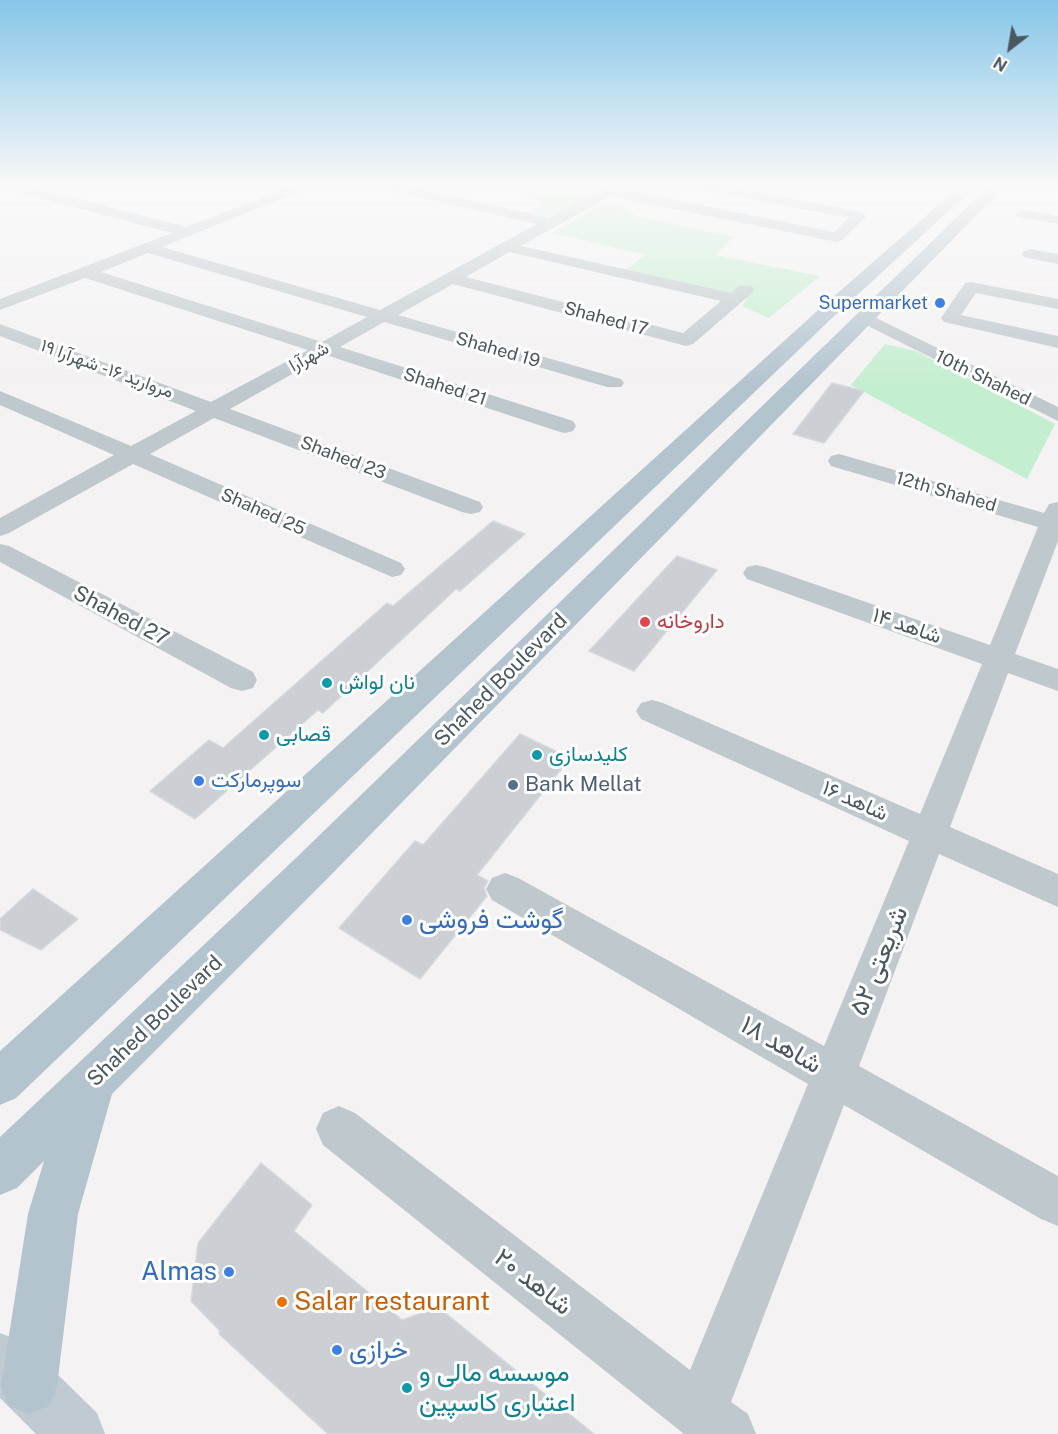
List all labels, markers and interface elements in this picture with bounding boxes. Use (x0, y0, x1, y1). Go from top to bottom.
north arrow (980, 18, 1040, 78)
text: N (990, 52, 1011, 75)
place label: Supermarket (818, 292, 928, 314)
marker: Supermarket (933, 296, 947, 310)
street label: Shahed 17 (562, 297, 650, 341)
street label: Shahed 19 (453, 328, 543, 372)
street label: مروارید ۱۶- شهرآرا ۱۹ (38, 335, 176, 403)
street label: شهرآرا (285, 337, 333, 377)
street label: 10th Shahed (932, 346, 1034, 410)
street label: Shahed 21 (401, 363, 489, 411)
street label: Shahed 23 (297, 432, 389, 484)
street label: 12th Shahed (893, 467, 999, 517)
street label: Shahed 25 (217, 484, 309, 540)
street label: Shahed 27 (69, 580, 173, 652)
street label: شاهد ۱۴ (869, 603, 945, 649)
street label: Shahed Boulevard (429, 608, 573, 752)
place label: داروخانه (657, 609, 725, 635)
marker: داروخانه (638, 615, 652, 629)
place label: نان لواش (339, 670, 415, 696)
marker: نان لواش (320, 676, 334, 690)
place label: قصابی (276, 722, 331, 748)
marker: قصابی (257, 728, 271, 742)
place label: کلیدسازی (549, 742, 628, 768)
marker: کلیدسازی (530, 748, 544, 762)
place label: سوپرمارکت (211, 768, 301, 794)
place label: Bank Mellat (525, 772, 642, 798)
marker: سوپرمارکت (192, 774, 206, 788)
street label: شاهد ۱۶ (818, 775, 892, 827)
marker: Bank Mellat (506, 778, 520, 792)
street label: شریعتی ۵۲ (843, 902, 915, 1020)
place label: گوشت فروشی (419, 904, 564, 936)
marker: گوشت فروشی (400, 913, 414, 927)
street label: Shahed Boulevard (82, 950, 228, 1092)
street label: شاهد ۱۸ (735, 1009, 827, 1081)
street label: شاهد ۲۰ (488, 1242, 578, 1322)
place label: Almas (141, 1256, 217, 1288)
marker: Almas (222, 1265, 236, 1279)
place label: Salar restaurant (294, 1286, 490, 1318)
marker: Salar restaurant (275, 1295, 289, 1309)
place label: خرازی (349, 1334, 408, 1366)
marker: خرازی (330, 1343, 344, 1357)
place label: موسسه مالی و اعتباری کاسپین (419, 1357, 576, 1418)
marker: موسسه مالی و اعتباری کاسپین (400, 1381, 414, 1395)

